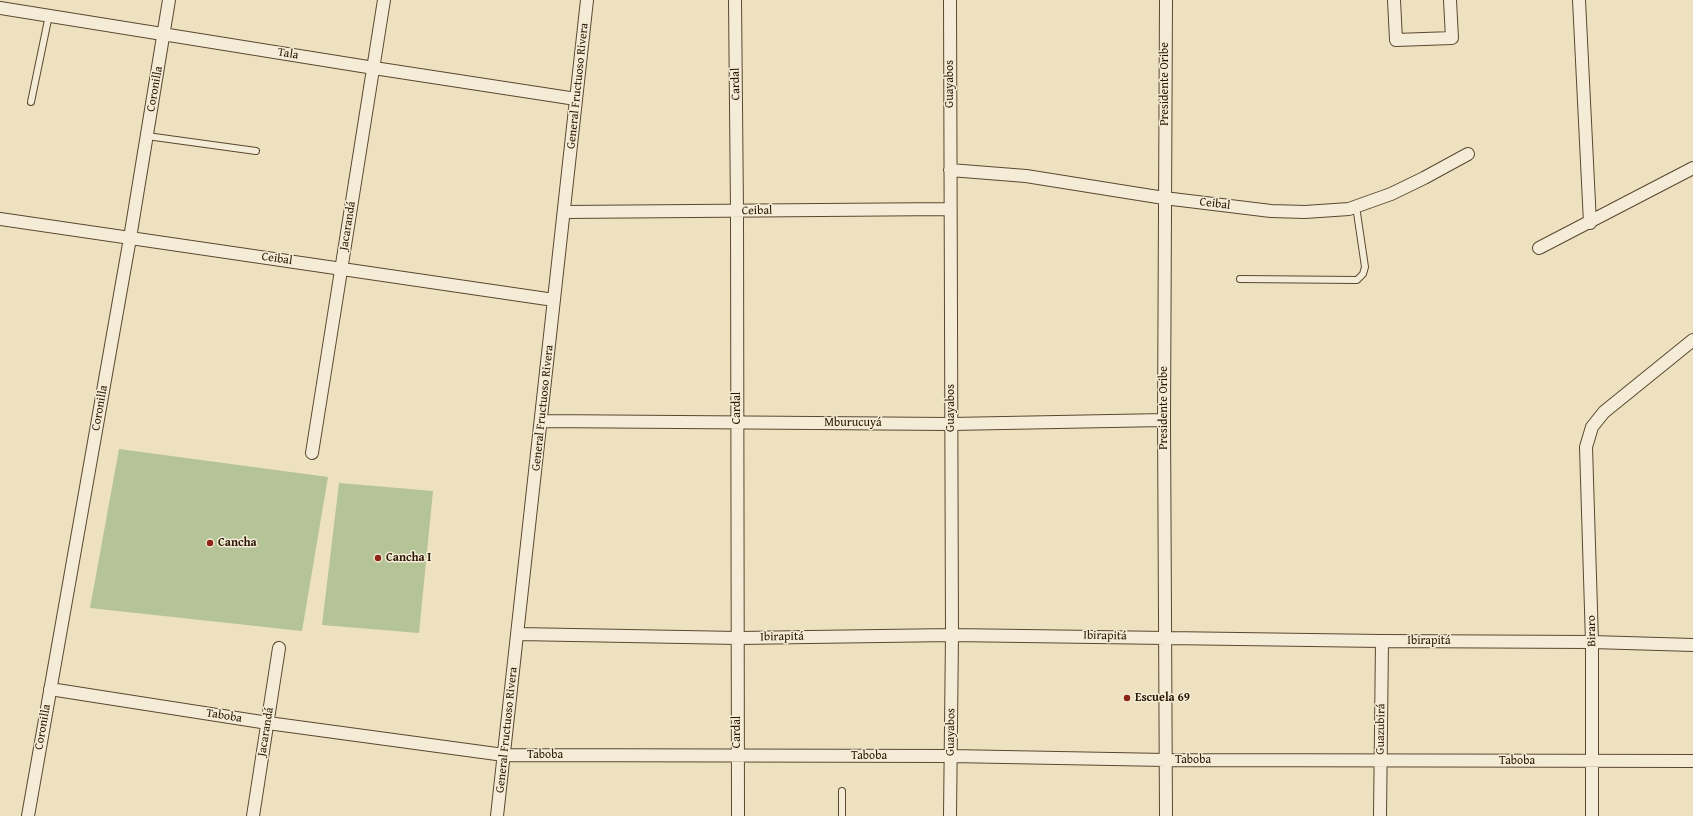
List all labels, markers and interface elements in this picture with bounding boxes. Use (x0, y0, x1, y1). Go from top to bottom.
street label: General Fructuoso Rivera (564, 22, 592, 150)
street label: Presidente Oribe (1158, 42, 1172, 126)
street label: Tala (277, 45, 299, 63)
street label: Guayabos (943, 60, 957, 108)
street label: Coronilla (144, 65, 166, 113)
street label: Cardal (729, 68, 743, 100)
street label: Ceibal (1199, 195, 1231, 213)
street label: Jacarandá (337, 200, 359, 252)
street label: Ceibal (741, 204, 773, 218)
street label: Ceibal (261, 250, 293, 268)
street label: General Fructuoso Rivera (529, 344, 557, 472)
street label: Presidente Oribe (1157, 366, 1171, 450)
street label: Coronilla (89, 384, 111, 432)
street label: Guayabos (944, 384, 958, 432)
street label: Cardal (730, 392, 744, 424)
street label: Mburucuyá (824, 416, 882, 430)
place label: Cancha (218, 536, 257, 550)
marker: Cancha (205, 538, 215, 548)
place label: Cancha I (386, 551, 431, 565)
marker: Cancha I (373, 553, 383, 563)
street label: Biraro (1585, 615, 1599, 647)
street label: Ibirapitá (1083, 628, 1127, 644)
street label: Ibirapitá (760, 629, 804, 645)
street label: Ibirapitá (1407, 634, 1451, 648)
street label: General Fructuoso Rivera (493, 666, 521, 794)
place label: Escuela 69 (1135, 691, 1190, 705)
marker: Escuela 69 (1122, 693, 1132, 703)
street label: Coronilla (32, 703, 54, 751)
street label: Guazubirá (1373, 703, 1389, 755)
street label: Taboba (205, 706, 243, 726)
street label: Jacarandá (255, 706, 277, 758)
street label: Guayabos (943, 708, 959, 756)
street label: Cardal (730, 716, 744, 748)
street label: Taboba (527, 748, 563, 762)
street label: Taboba (851, 749, 887, 763)
street label: Taboba (1175, 753, 1211, 767)
street label: Taboba (1499, 754, 1535, 768)

